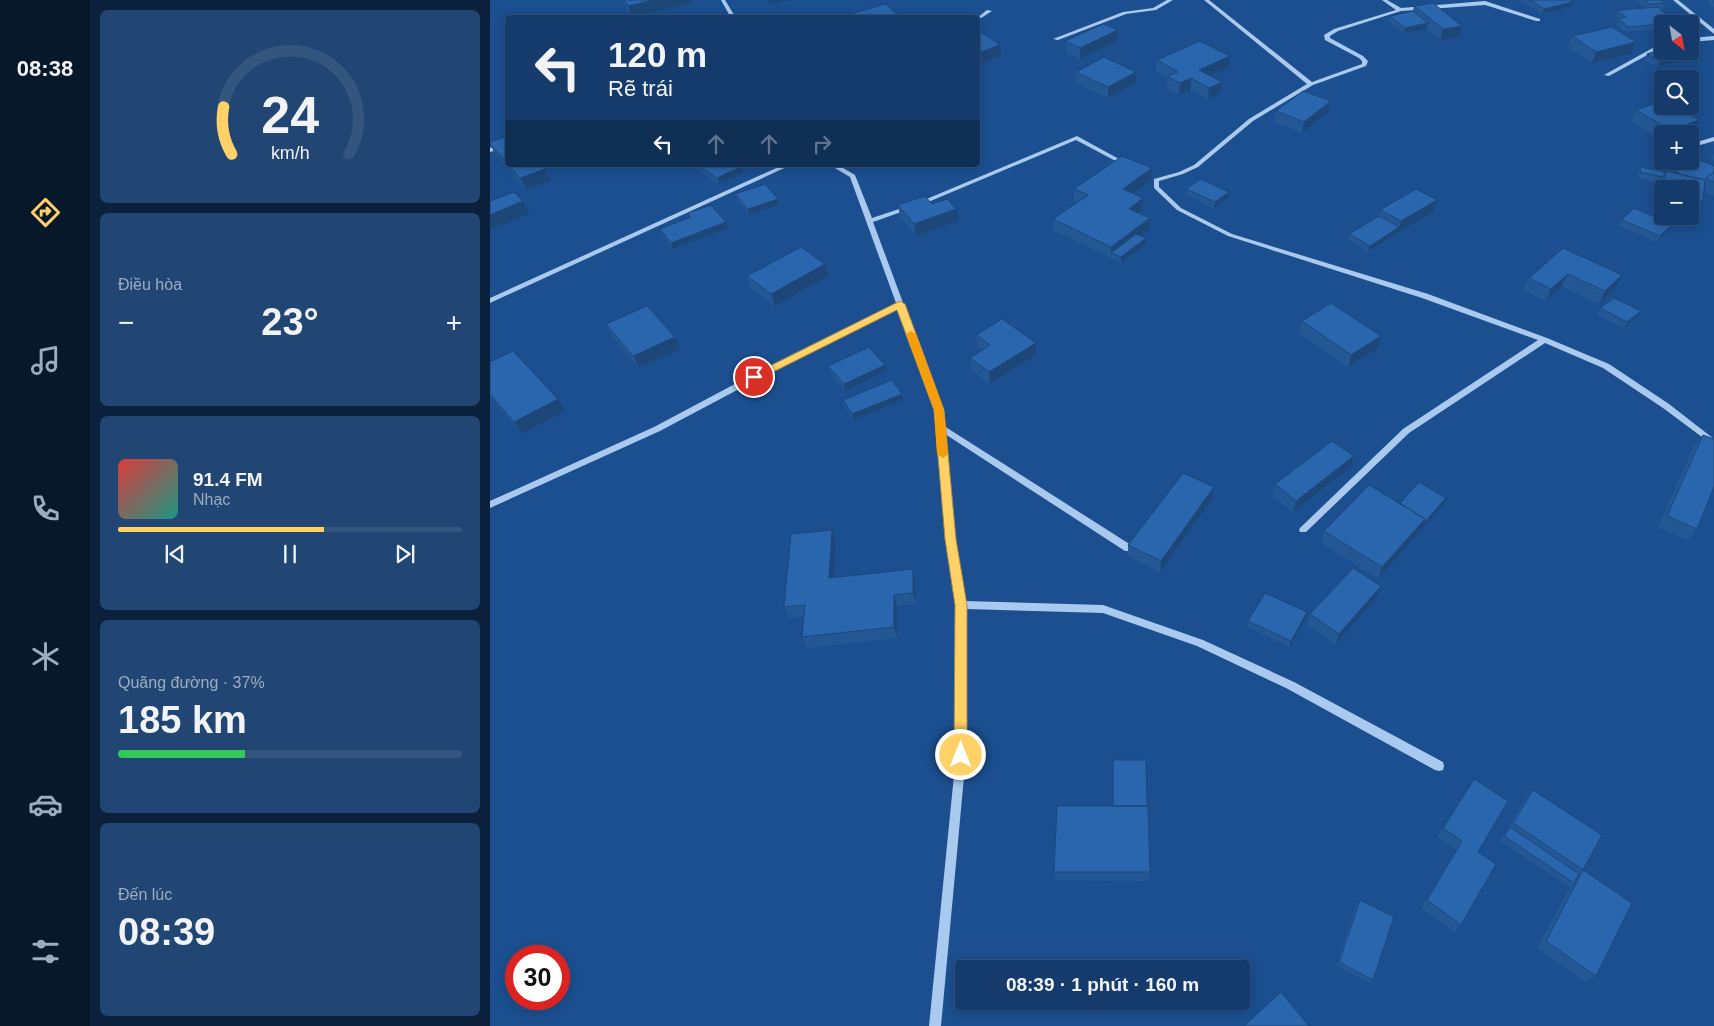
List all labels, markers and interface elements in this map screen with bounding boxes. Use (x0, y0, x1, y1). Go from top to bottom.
north arrow (1654, 15, 1699, 60)
map controls (1654, 15, 1699, 225)
icon: left (525, 35, 590, 100)
text: 120 m (608, 35, 707, 74)
text: 08:38 (17, 56, 73, 81)
button: search (1654, 70, 1699, 115)
text: Rẽ trái (608, 76, 673, 101)
text: 24 (261, 86, 319, 144)
button: + (1654, 125, 1699, 170)
icon: left (649, 130, 677, 158)
icon: ahead (702, 130, 730, 158)
icon: ahead (755, 130, 783, 158)
icon: right (808, 130, 836, 158)
text: km/h (271, 143, 309, 163)
button: − (1654, 180, 1699, 225)
icon: directions (28, 195, 63, 230)
text: Điều hòa (118, 276, 182, 293)
text: 23° (261, 301, 319, 343)
text: − (118, 307, 134, 338)
text: + (446, 307, 462, 338)
icon: music (28, 343, 63, 378)
pin (733, 356, 775, 398)
icon: arrive (740, 363, 768, 391)
text: 91.4 FM (193, 469, 263, 490)
icon: phone (28, 491, 63, 526)
text: Nhạc (193, 491, 230, 508)
icon: previous (161, 540, 189, 568)
icon: pause (276, 540, 304, 568)
icon: next (391, 540, 419, 568)
icon: climate (28, 639, 63, 674)
text: Quãng đường · 37% (118, 674, 265, 691)
text: 185 km (118, 699, 247, 741)
position arrow (934, 728, 986, 780)
icon: car (28, 787, 63, 822)
text: Đến lúc (118, 886, 172, 903)
text: 08:39 (118, 911, 215, 953)
icon: filters (28, 934, 63, 969)
speed limit sign: 30 (505, 945, 570, 1010)
text: 08:39 · 1 phút · 160 m (1006, 974, 1199, 995)

